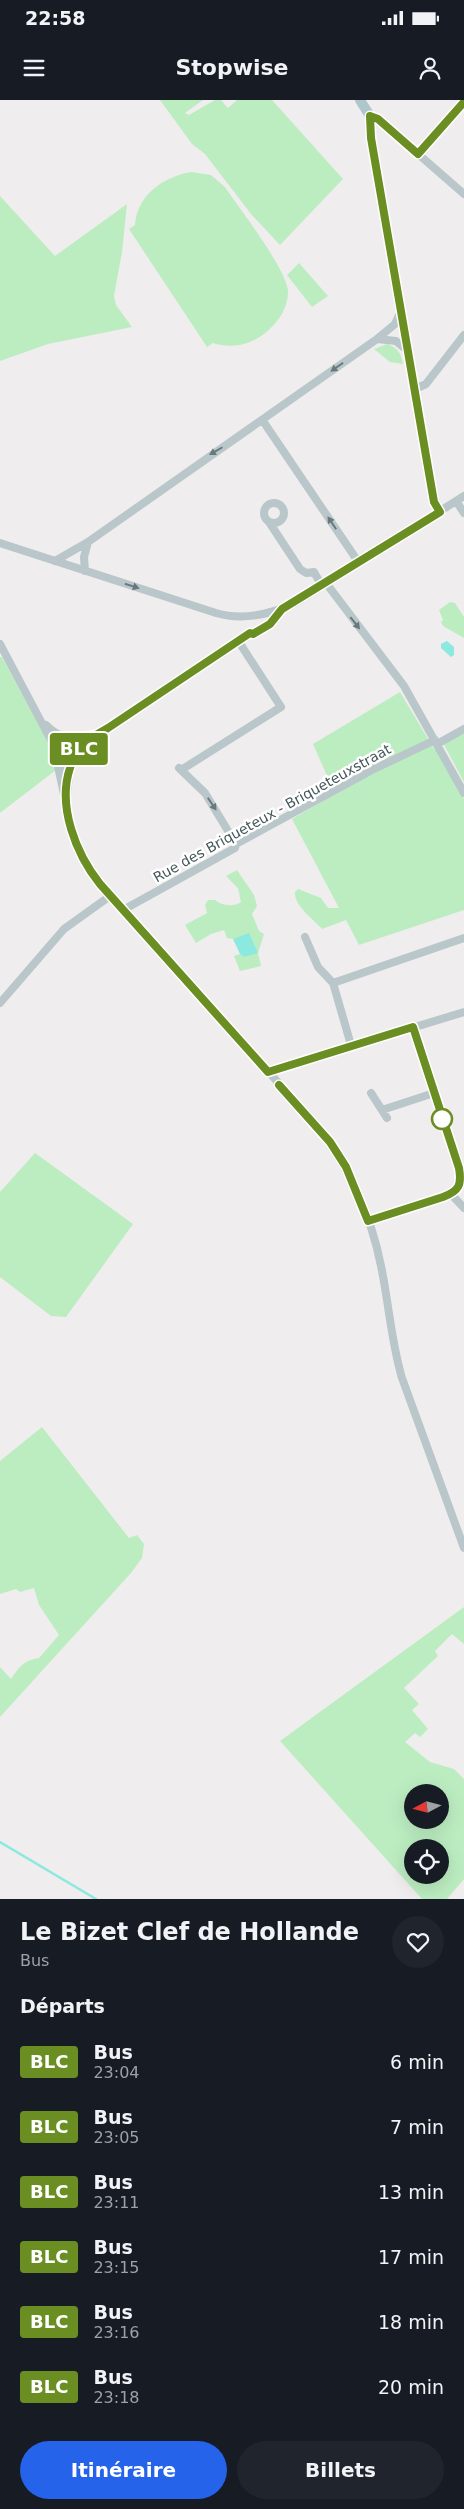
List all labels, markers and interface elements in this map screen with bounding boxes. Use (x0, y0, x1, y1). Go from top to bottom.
text: 22:58 (25, 7, 85, 29)
icon: menu (20, 54, 48, 82)
icon: person (416, 54, 444, 82)
text: Stopwise (175, 55, 289, 80)
one-way arrow (331, 362, 344, 372)
one-way arrow (209, 447, 224, 455)
one-way arrow (327, 516, 337, 529)
one-way arrow (125, 582, 140, 590)
one-way arrow (350, 616, 360, 630)
line badge: BLC (50, 733, 108, 765)
text: BLC (60, 738, 98, 759)
street label: Rue des Briqueteux - Briqueteuxstraat (150, 741, 394, 885)
one-way arrow (207, 797, 217, 811)
unlabelled marker (431, 1108, 453, 1130)
north arrow (404, 1784, 449, 1829)
map controls (404, 1784, 449, 1884)
button: locate (404, 1839, 449, 1884)
button: heart (392, 1916, 444, 1968)
text: Le Bizet Clef de Hollande (20, 1918, 359, 1946)
text: Bus (20, 1951, 49, 1970)
text: Départs (20, 1995, 105, 2017)
text: Bus (93, 2041, 133, 2063)
text: BLC (30, 2051, 68, 2072)
text: 6 min (390, 2051, 444, 2073)
text: 23:04 (93, 2063, 140, 2082)
text: Bus (93, 2106, 133, 2128)
text: BLC (30, 2116, 68, 2137)
text: 7 min (390, 2116, 444, 2138)
text: 23:05 (93, 2128, 140, 2147)
text: Bus (93, 2171, 133, 2193)
text: BLC (30, 2181, 68, 2202)
text: 13 min (378, 2181, 444, 2203)
text: 23:11 (93, 2193, 140, 2212)
text: Bus (93, 2236, 133, 2258)
text: BLC (30, 2246, 68, 2267)
text: 17 min (378, 2246, 444, 2268)
text: 23:15 (93, 2258, 140, 2277)
text: Bus (93, 2301, 133, 2323)
text: BLC (30, 2311, 68, 2332)
text: 18 min (378, 2311, 444, 2333)
text: 23:16 (93, 2323, 140, 2342)
text: Bus (93, 2366, 133, 2388)
text: BLC (30, 2376, 68, 2397)
text: 20 min (378, 2376, 444, 2398)
text: 23:18 (93, 2388, 140, 2407)
button: Itinéraire (20, 2441, 227, 2499)
button: Billets (237, 2441, 444, 2499)

